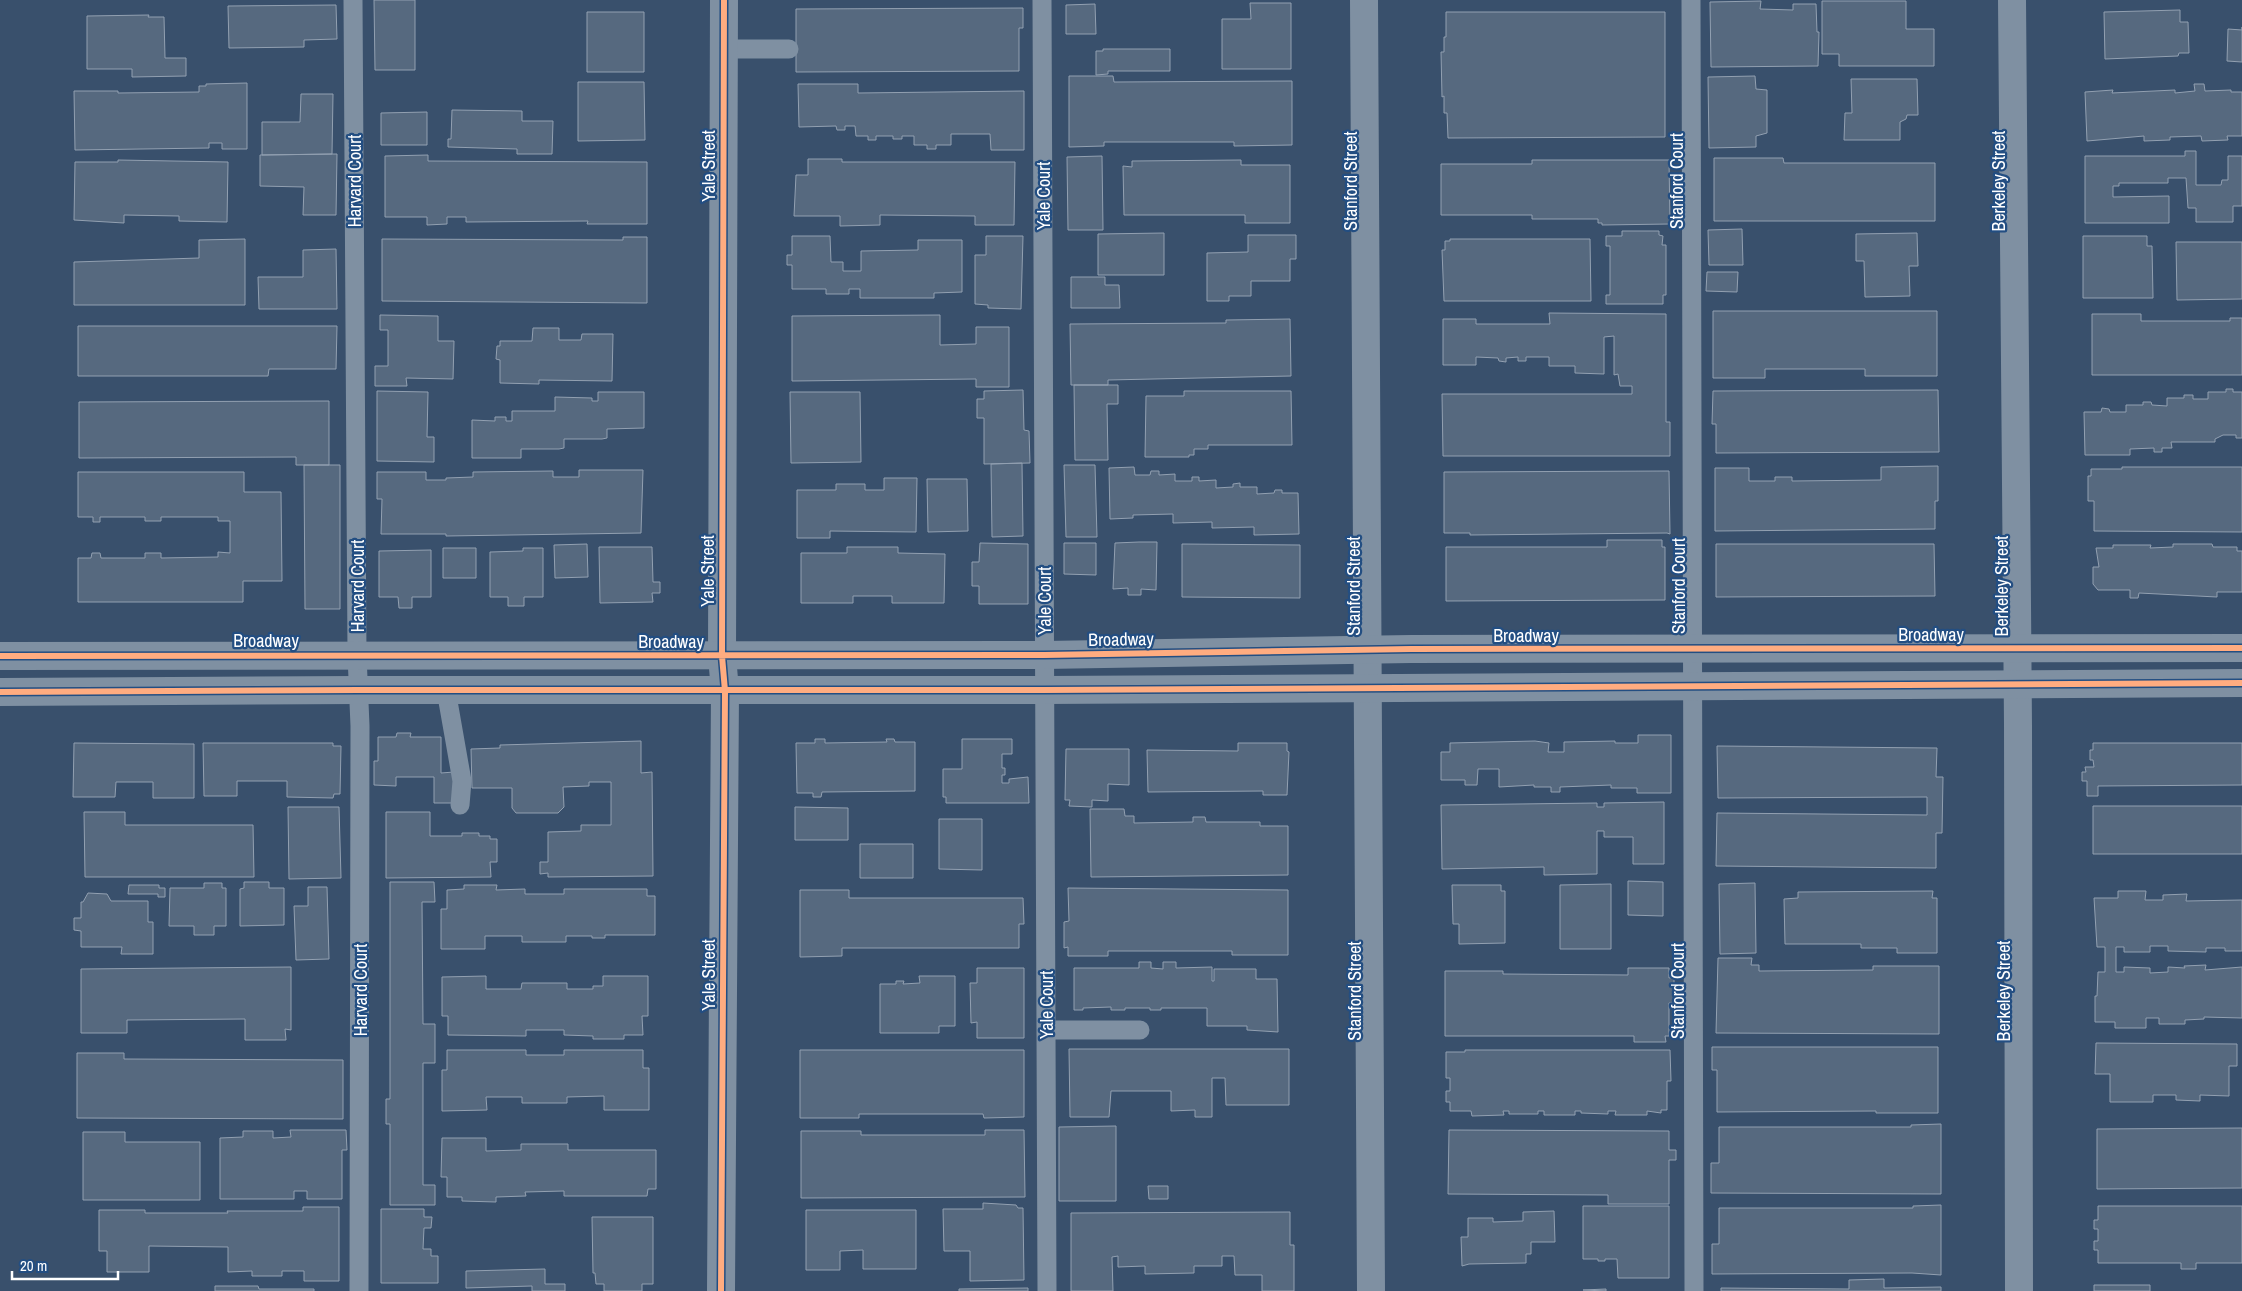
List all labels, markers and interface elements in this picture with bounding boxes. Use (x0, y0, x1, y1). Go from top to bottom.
street label: Yale Street (696, 130, 721, 202)
street label: Stanford Street (1338, 131, 1363, 231)
street label: Berkeley Street (1986, 131, 2011, 231)
street label: Stanford Court (1664, 133, 1689, 229)
street label: Harvard Court (342, 135, 367, 227)
street label: Yale Court (1031, 162, 1056, 230)
street label: Yale Street (695, 535, 720, 607)
street label: Stanford Street (1341, 536, 1366, 636)
street label: Berkeley Street (1989, 536, 2014, 636)
street label: Stanford Court (1666, 538, 1691, 634)
street label: Harvard Court (345, 540, 370, 632)
street label: Yale Court (1032, 567, 1057, 635)
street label: Broadway (1898, 622, 1964, 647)
street label: Broadway (1493, 623, 1559, 648)
street label: Broadway (1088, 626, 1155, 652)
street label: Broadway (233, 628, 299, 653)
street label: Broadway (638, 629, 704, 654)
street label: Yale Street (696, 939, 721, 1011)
street label: Stanford Street (1342, 941, 1367, 1041)
street label: Berkeley Street (1991, 941, 2016, 1041)
street label: Stanford Court (1665, 943, 1690, 1039)
street label: Harvard Court (348, 944, 373, 1036)
street label: Yale Court (1034, 971, 1059, 1039)
scale bar (12, 1248, 119, 1280)
text: 20 m (20, 1255, 47, 1276)

